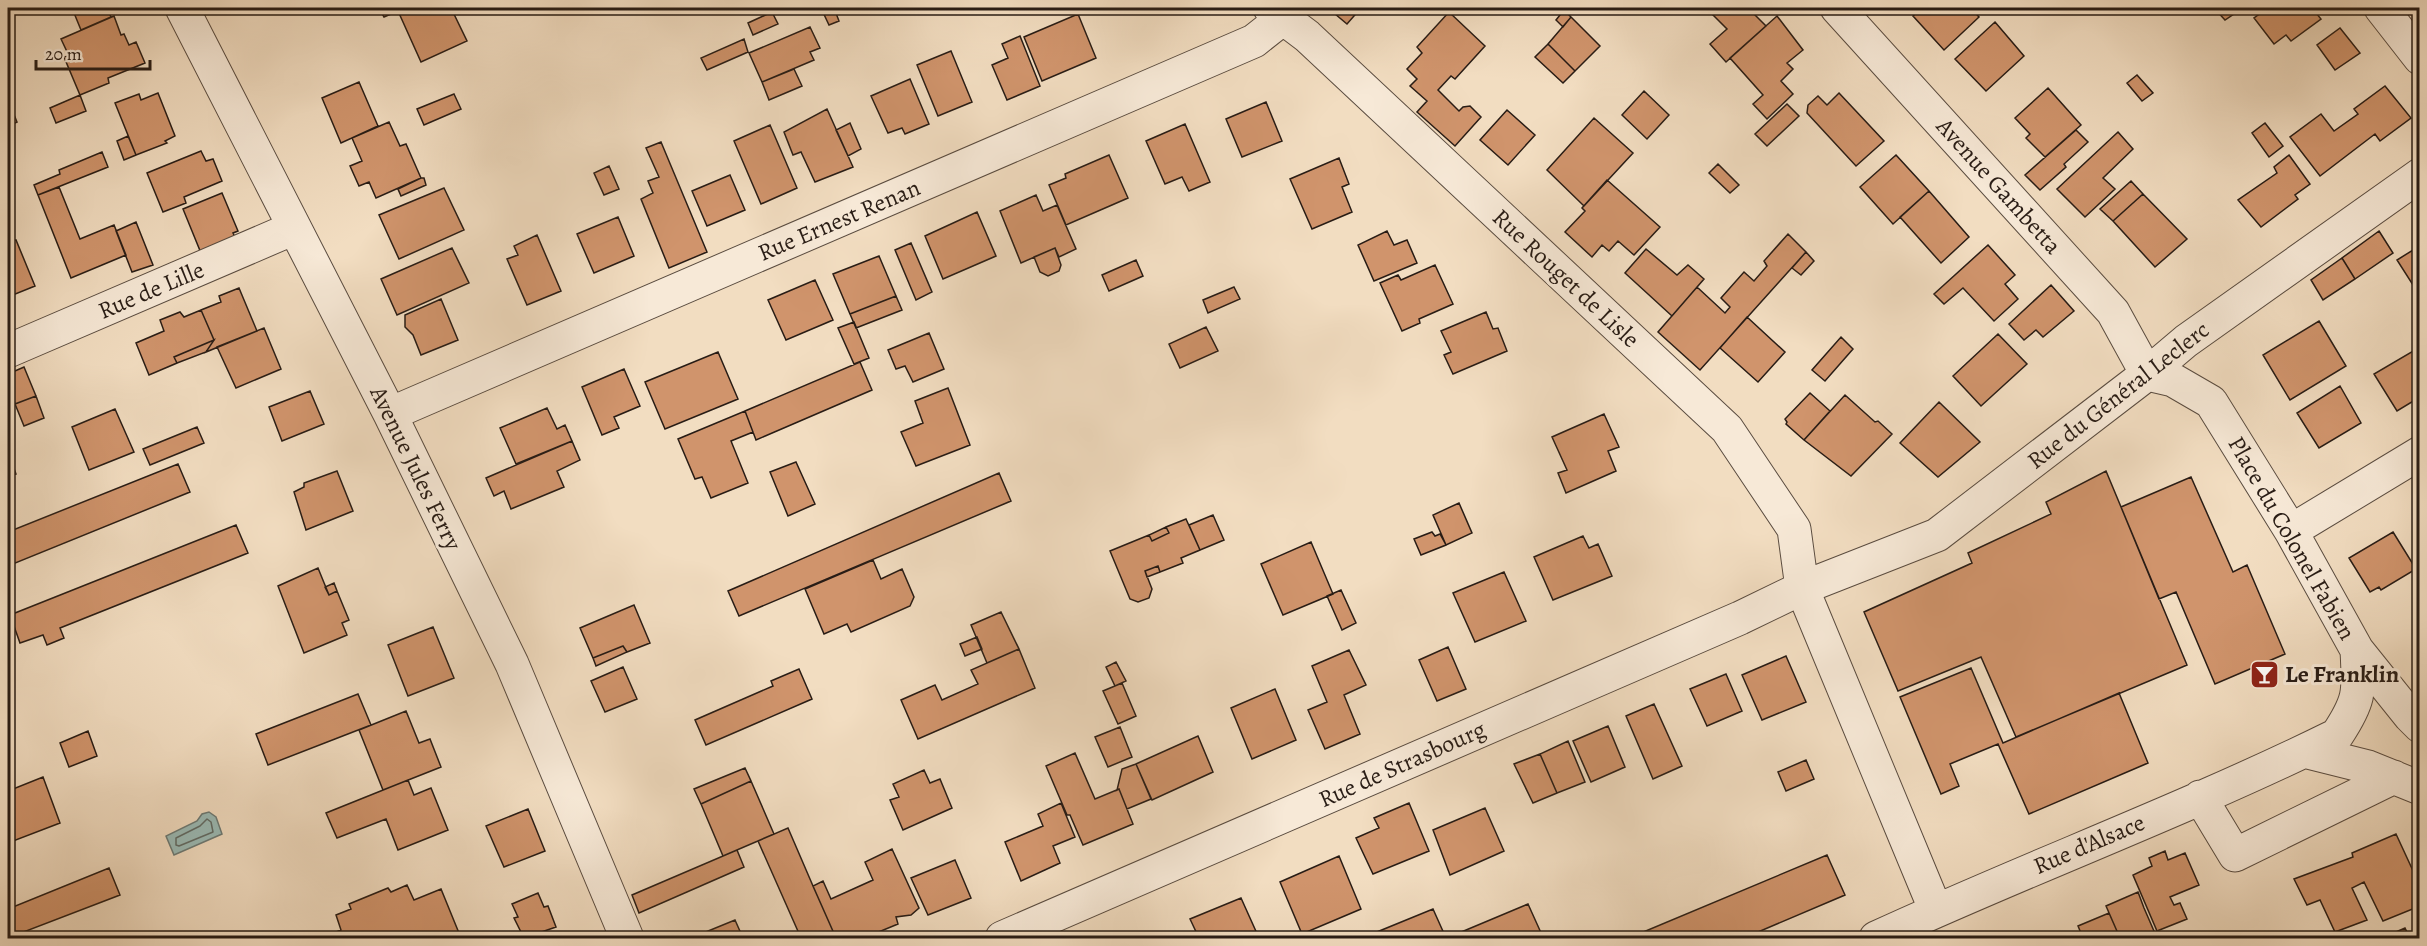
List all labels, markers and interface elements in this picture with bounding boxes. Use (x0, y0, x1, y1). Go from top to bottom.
scale bar (36, 33, 150, 71)
text: 20 m (45, 42, 82, 66)
street label: Avenue Gambetta (1929, 110, 2069, 262)
street label: Rue Ernest Renan (753, 171, 925, 269)
street label: Rue Rouget de Lisle (1485, 201, 1647, 355)
street label: Rue de Lille (93, 253, 209, 327)
street label: Rue du Général Leclerc (2020, 314, 2216, 476)
street label: Avenue Jules Ferry (362, 380, 470, 556)
street label: Place du Colonel Fabien (2221, 430, 2363, 646)
bar icon: Le Franklin (2248, 658, 2280, 690)
place label: Le Franklin (2285, 658, 2400, 690)
street label: Rue de Strasbourg (1313, 713, 1491, 815)
street label: Rue d'Alsace (2028, 806, 2150, 882)

